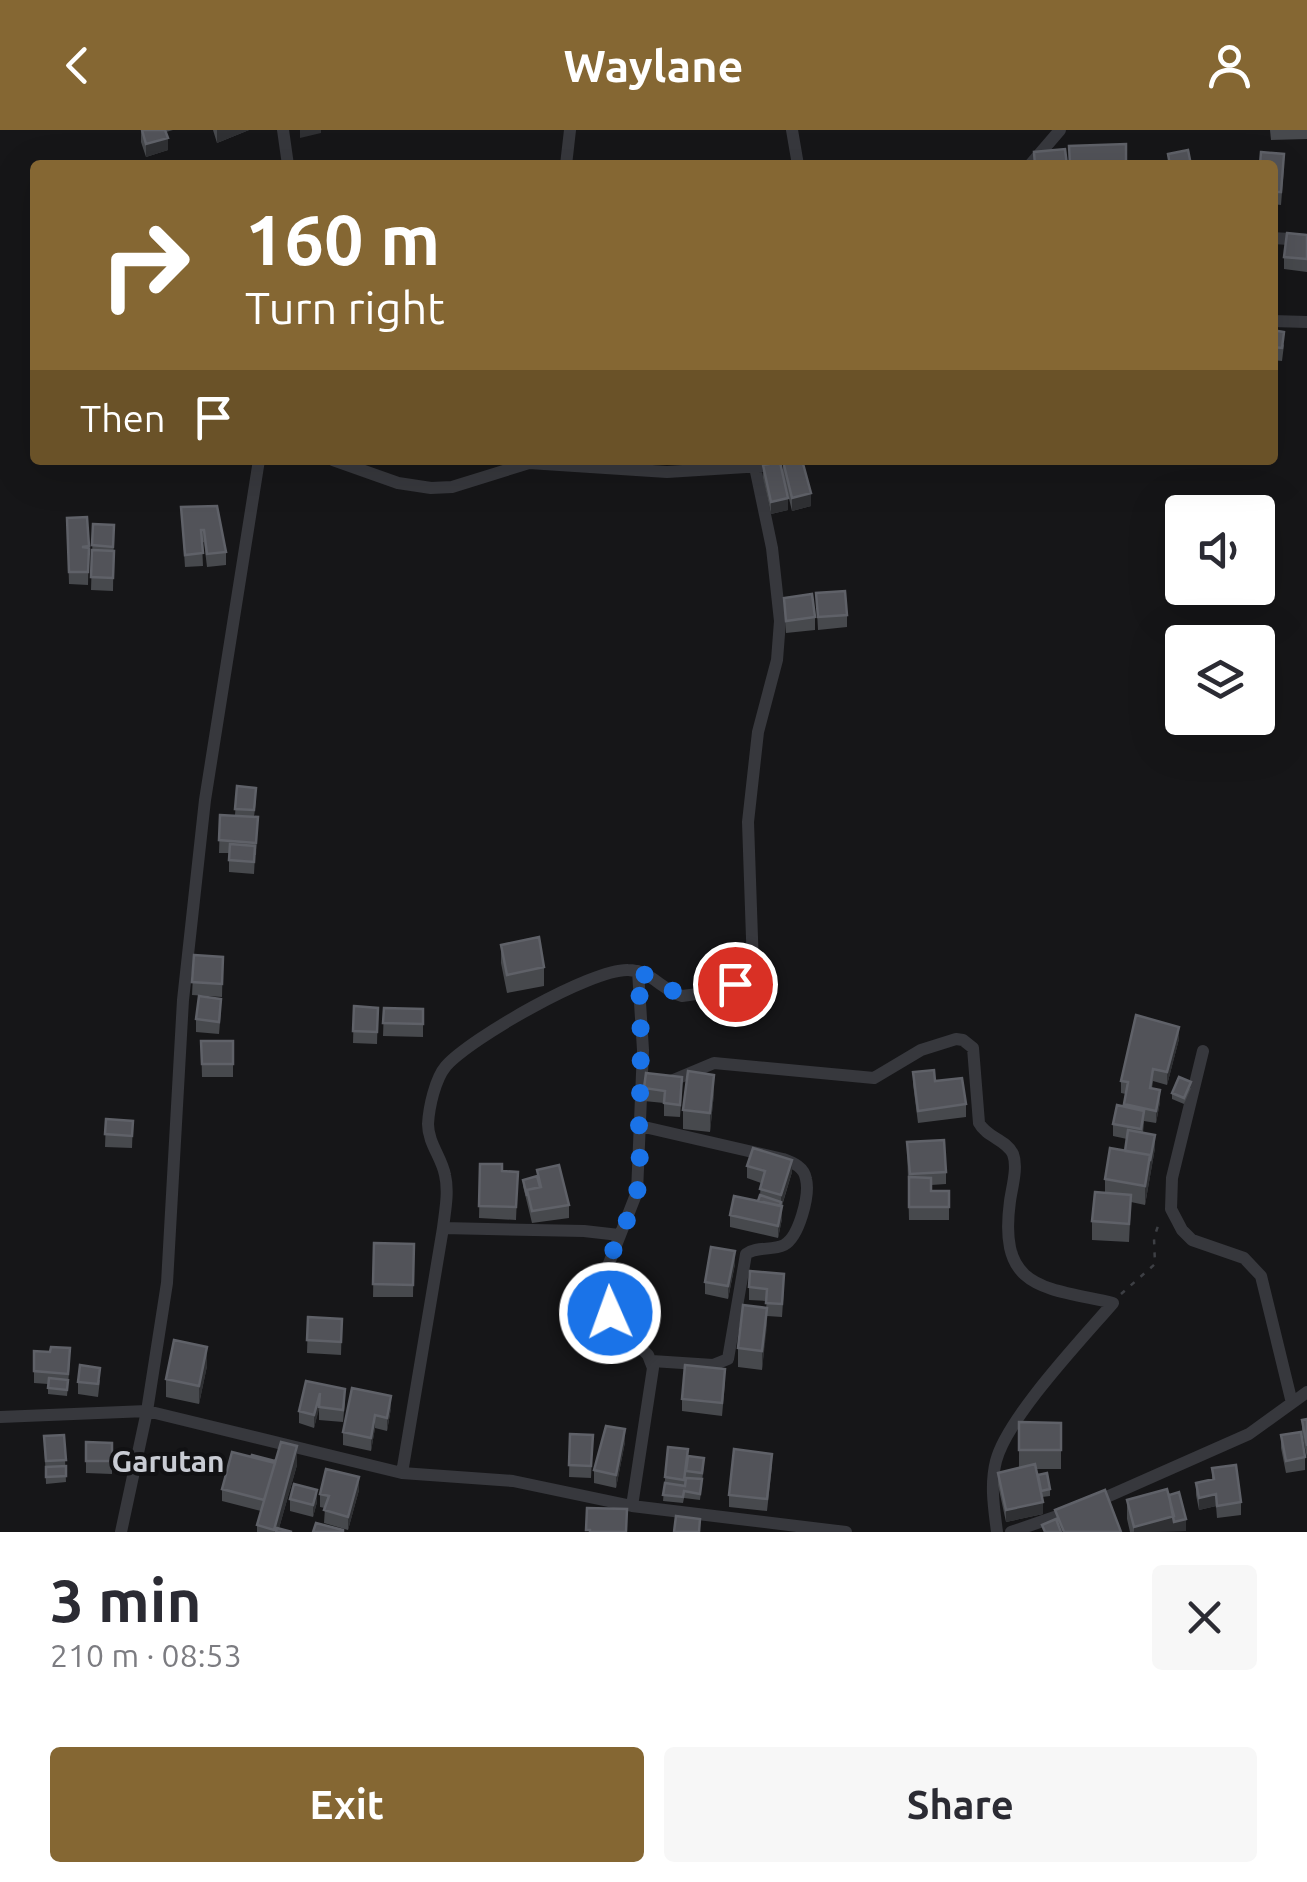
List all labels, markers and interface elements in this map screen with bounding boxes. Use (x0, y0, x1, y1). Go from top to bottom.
icon: back (50, 38, 105, 93)
icon: person (1202, 38, 1257, 93)
text: Waylane (564, 40, 743, 91)
icon: right (80, 200, 210, 330)
text: 160 m (245, 200, 440, 278)
text: Turn right (245, 282, 445, 333)
icon: arrive (186, 390, 241, 445)
text: Then (80, 397, 166, 439)
map controls (1165, 495, 1275, 735)
button: sound (1165, 495, 1275, 605)
button: layers (1165, 625, 1275, 735)
pin (693, 942, 778, 1027)
icon: arrive (708, 957, 763, 1012)
position arrow (558, 1261, 662, 1365)
district label: Garutan (111, 1444, 225, 1478)
button: close (1152, 1565, 1257, 1670)
text: 3 min (50, 1566, 202, 1633)
text: 210 m · 08:53 (50, 1637, 242, 1673)
button: Exit (50, 1747, 644, 1862)
button: Share (664, 1747, 1257, 1862)

